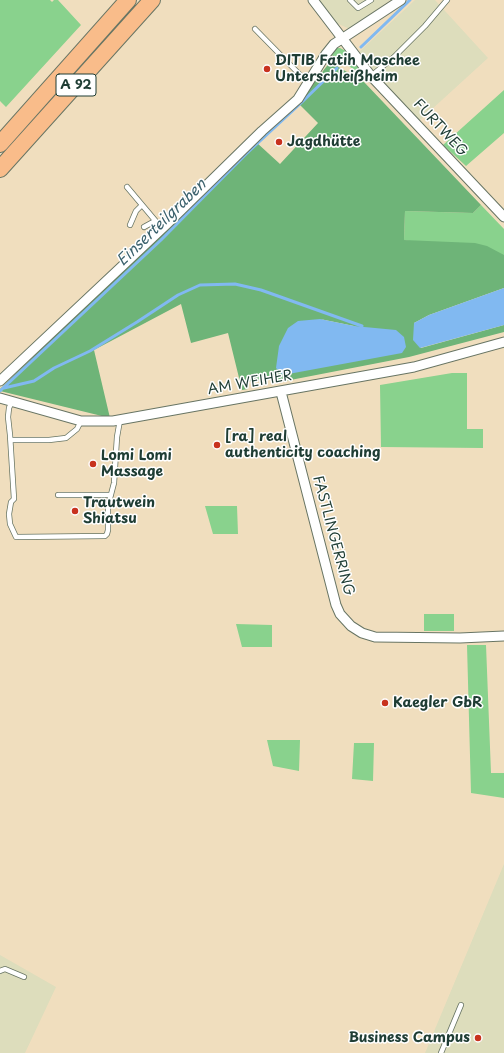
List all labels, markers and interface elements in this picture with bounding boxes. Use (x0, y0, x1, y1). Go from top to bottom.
place label: DITIB Fatih Moschee Unterschleißheim (275, 53, 420, 86)
marker: DITIB Fatih Moschee Unterschleißheim (262, 64, 272, 74)
road number: A 92 (56, 74, 96, 96)
street label: FURTWEG (409, 96, 471, 160)
place label: Jagdhütte (287, 134, 360, 150)
marker: Jagdhütte (274, 137, 284, 147)
water label: Einserteilgraben (114, 176, 210, 270)
street label: AM WEIHER (206, 367, 294, 399)
place label: [ra] real authenticity coaching (225, 429, 380, 462)
marker: [ra] real authenticity coaching (212, 440, 222, 450)
place label: Lomi Lomi Massage (101, 448, 172, 480)
marker: Lomi Lomi Massage (88, 459, 98, 469)
street label: FASTLINGERRING (309, 474, 357, 598)
place label: Trautwein Shiatsu (83, 495, 155, 528)
marker: Trautwein Shiatsu (70, 506, 80, 516)
place label: Kaegler GbR (393, 695, 482, 711)
marker: Kaegler GbR (380, 698, 390, 708)
place label: Business Campus (348, 1030, 470, 1046)
marker: Business Campus (473, 1033, 483, 1043)

